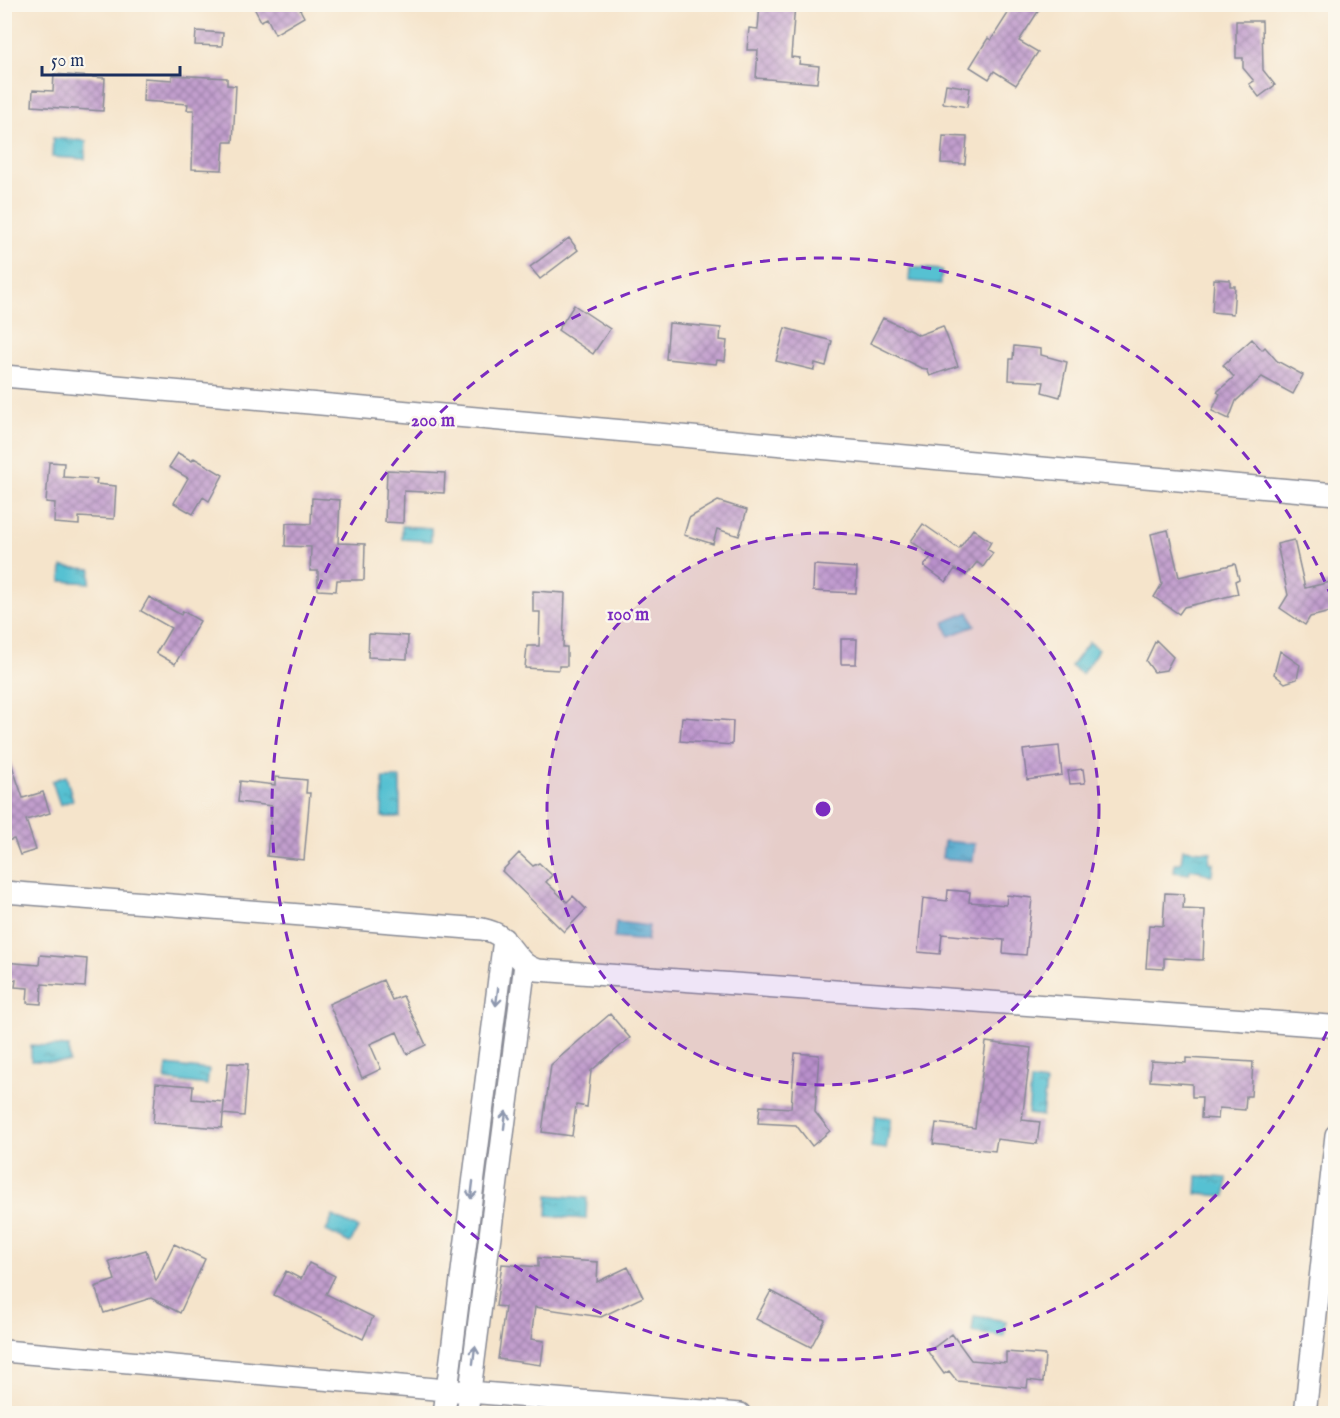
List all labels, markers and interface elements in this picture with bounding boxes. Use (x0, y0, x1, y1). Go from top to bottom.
scale bar (42, 39, 180, 77)
text: 50 m (51, 50, 84, 73)
text: 200 m (411, 410, 455, 433)
text: 100 m (607, 604, 649, 627)
centre of rings (813, 799, 833, 819)
one-way arrow (491, 987, 502, 1006)
one-way arrow (499, 1111, 510, 1131)
one-way arrow (467, 1180, 478, 1200)
one-way arrow (469, 1346, 480, 1366)

